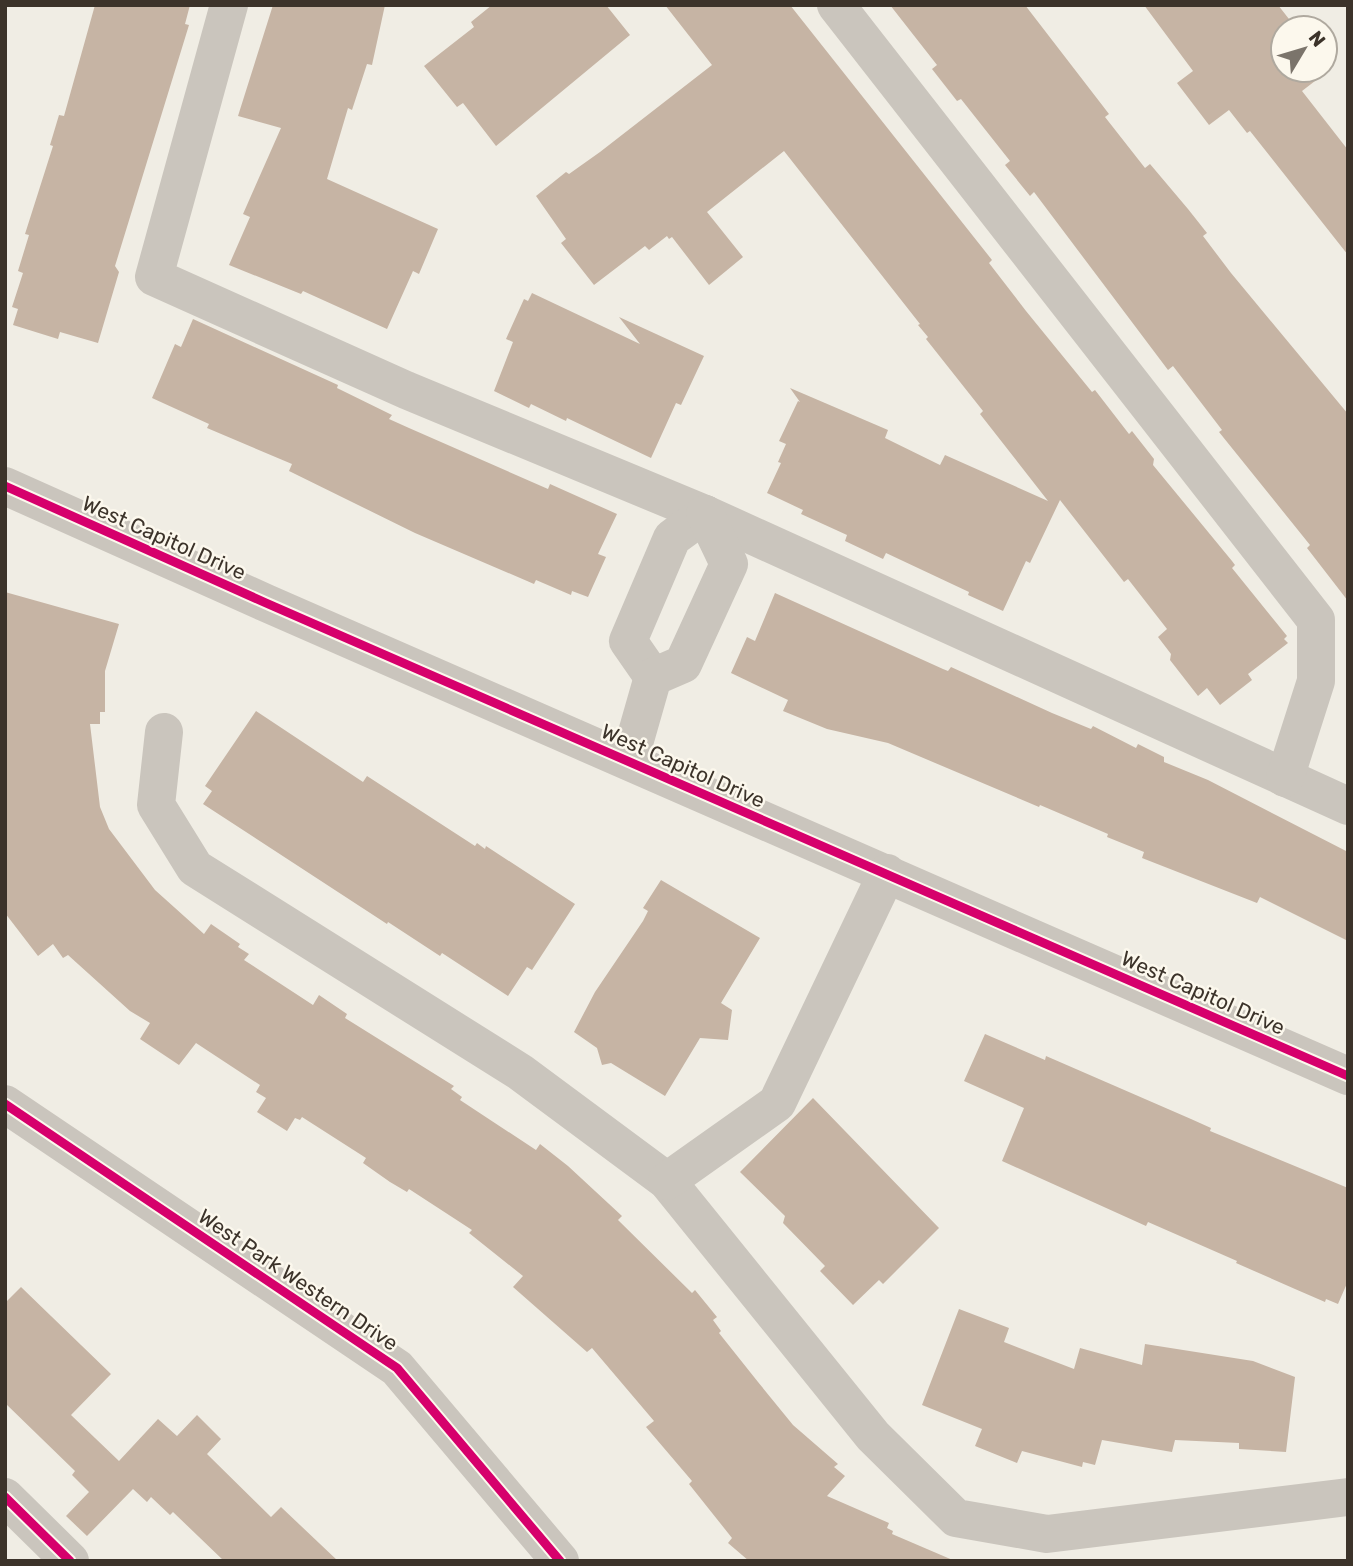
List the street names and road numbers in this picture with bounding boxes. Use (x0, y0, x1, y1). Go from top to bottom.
street label: West Capitol Drive (79, 490, 250, 585)
street label: West Capitol Drive (598, 718, 769, 813)
street label: West Capitol Drive (1118, 945, 1289, 1040)
street label: West Park Western Drive (194, 1203, 403, 1356)

